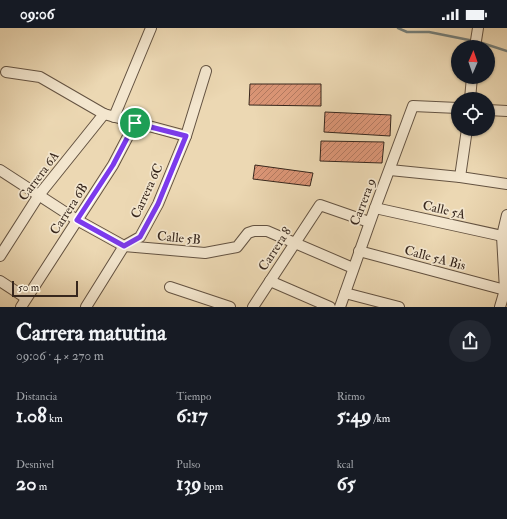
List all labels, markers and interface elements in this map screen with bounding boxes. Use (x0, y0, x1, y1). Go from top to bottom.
text: 09:06 (20, 5, 54, 24)
north arrow (451, 40, 495, 84)
map controls (451, 40, 495, 136)
button: locate (451, 92, 495, 136)
pin (118, 106, 152, 140)
icon: arrive (124, 112, 146, 134)
street label: Carrera 6A (15, 148, 63, 204)
street label: Carrera 6C (127, 161, 167, 221)
street label: Carrera 9 (347, 176, 379, 228)
street label: Carrera 6B (47, 180, 91, 238)
street label: Calle 5A (421, 197, 468, 223)
street label: Carrera 8 (255, 224, 295, 274)
street label: Calle 5B (156, 228, 202, 248)
street label: Calle 5A Bis (403, 242, 468, 274)
scale bar (12, 279, 78, 298)
text: 50 m (18, 281, 39, 294)
text: Carrera matutina (16, 319, 166, 347)
button: share (449, 320, 491, 362)
text: 09:06 · 4 × 270 m (16, 348, 104, 364)
text: Distancia (16, 390, 57, 403)
text: Tiempo (176, 390, 211, 403)
text: Ritmo (337, 390, 365, 403)
text: 1.08 (16, 403, 47, 428)
text: 6:17 (176, 403, 208, 428)
text: 5:49 (337, 403, 371, 428)
text: km (47, 412, 63, 425)
text: /km (371, 412, 390, 425)
text: Desnivel (16, 458, 54, 471)
text: Pulso (176, 458, 200, 471)
text: kcal (337, 458, 354, 471)
text: 20 (16, 471, 36, 496)
text: 139 (176, 471, 201, 496)
text: 65 (337, 471, 356, 496)
text: m (36, 480, 47, 493)
text: bpm (201, 480, 223, 493)

